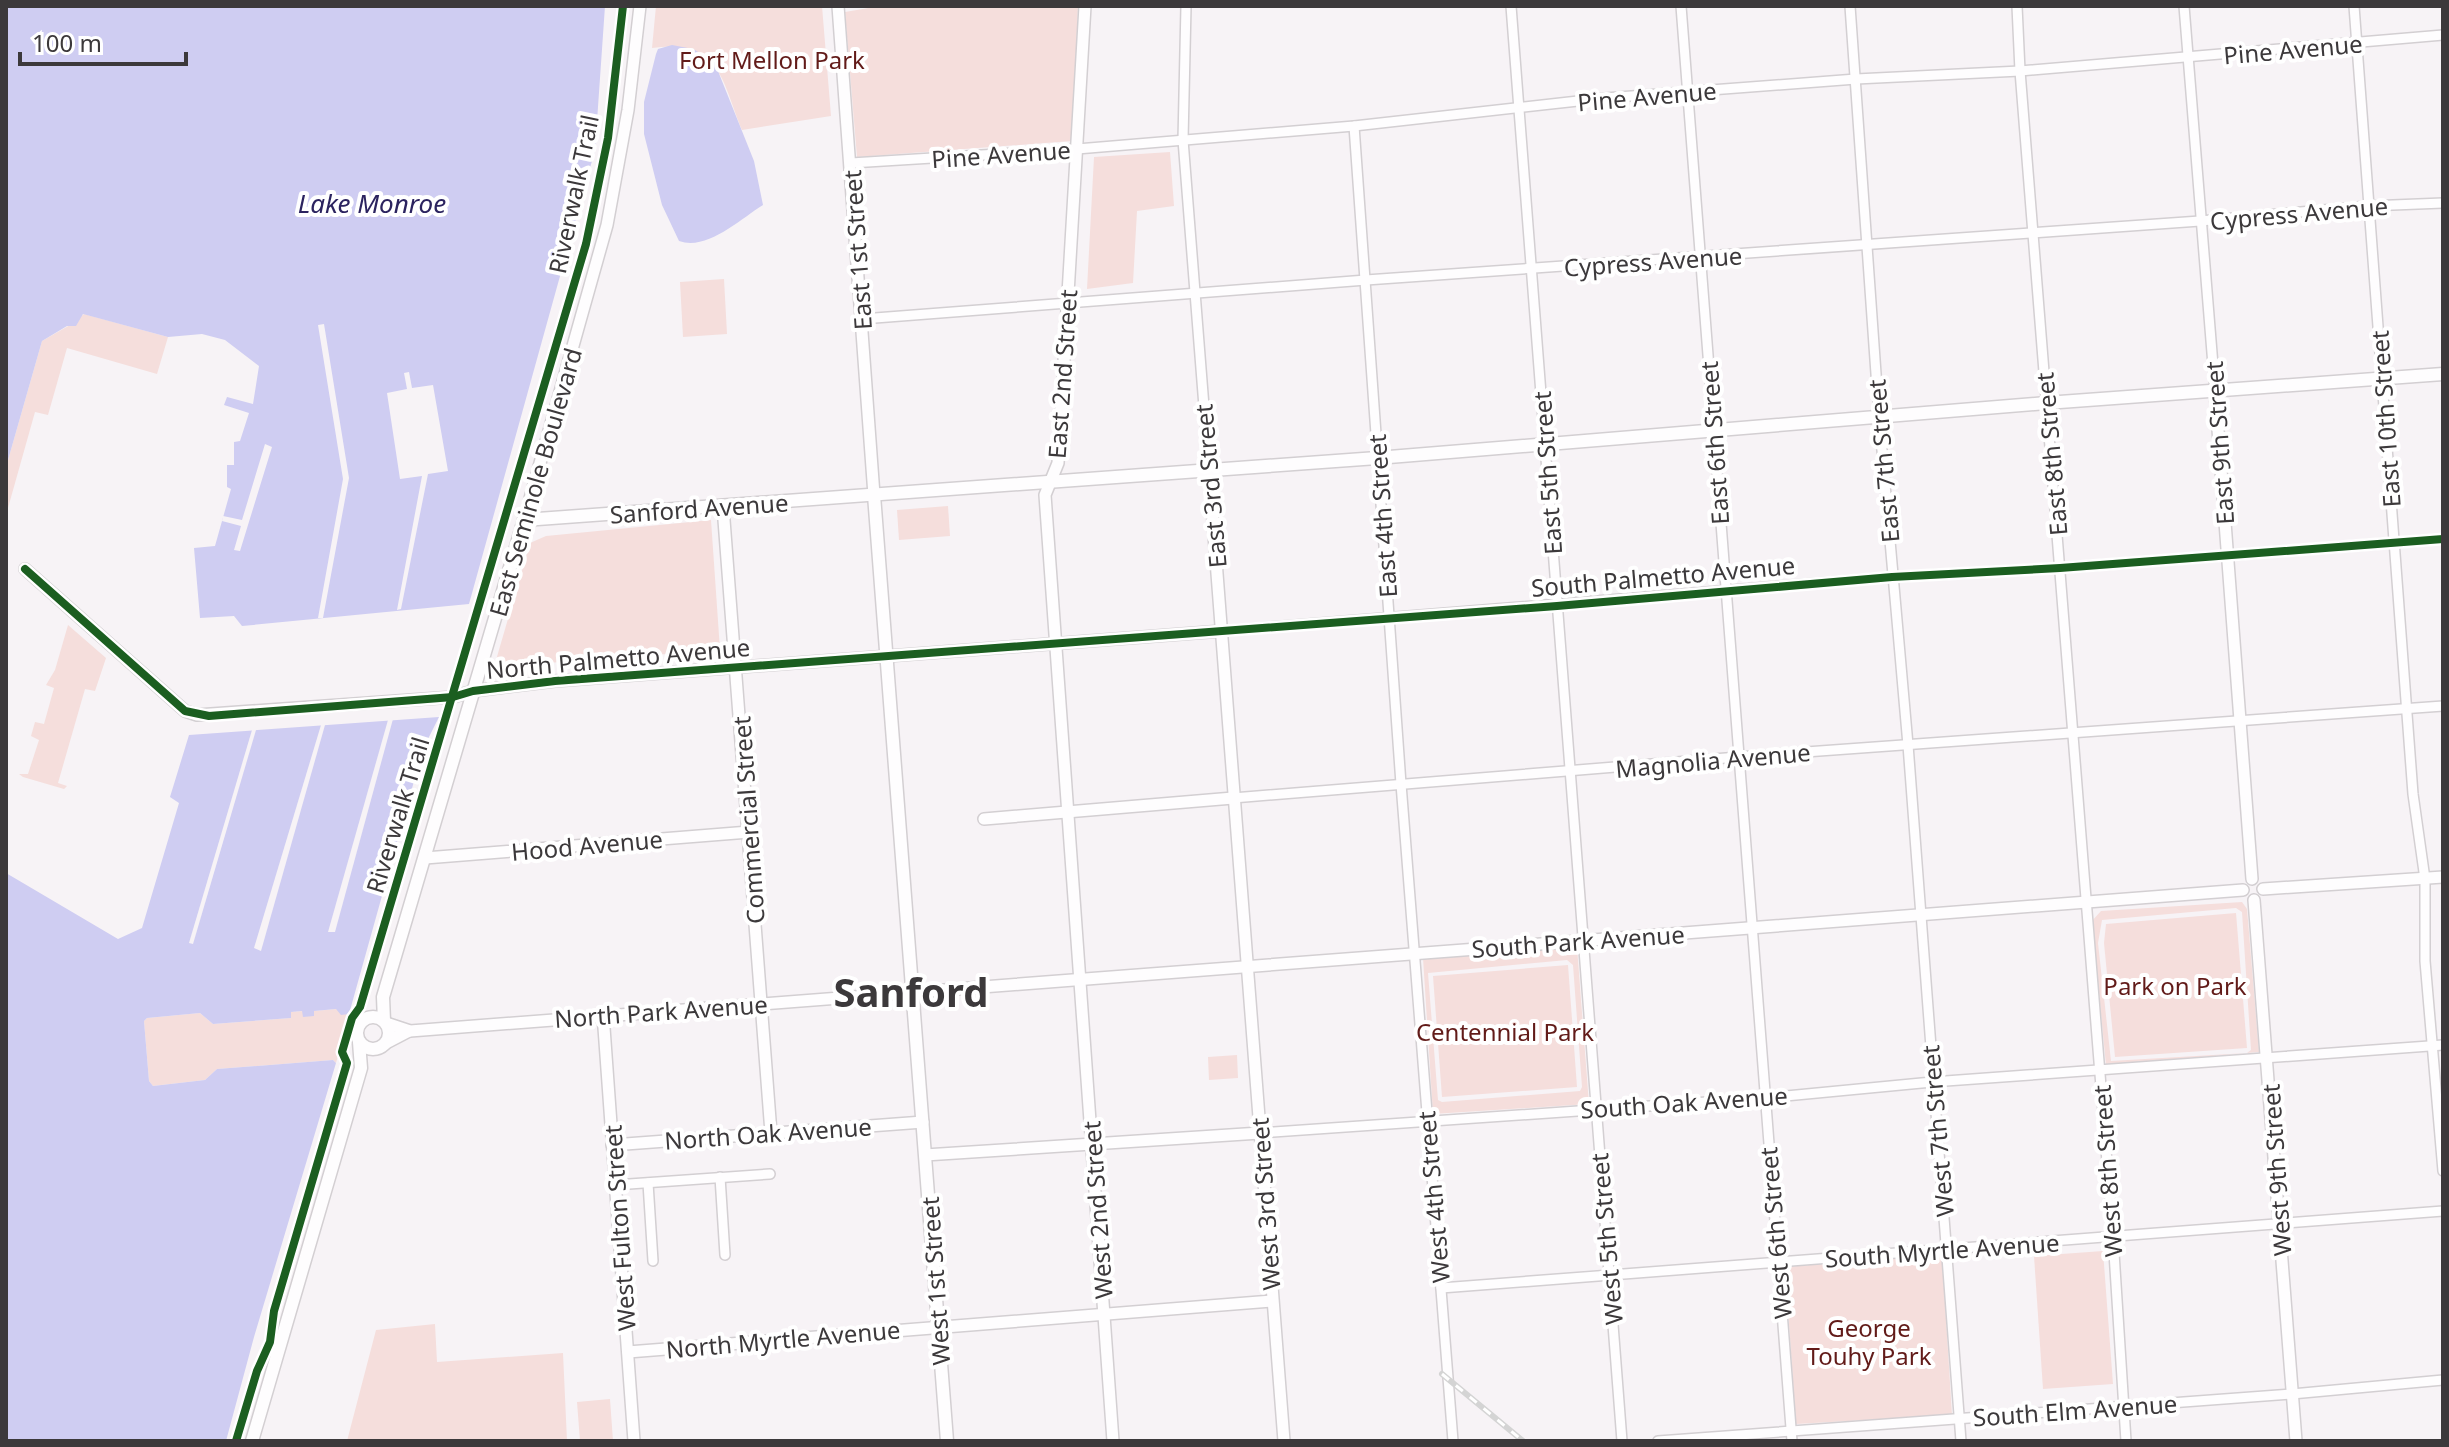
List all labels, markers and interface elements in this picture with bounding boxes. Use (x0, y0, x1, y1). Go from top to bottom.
scale bar (20, 16, 186, 66)
text: 100 m (32, 26, 102, 59)
street label: Pine Avenue (2222, 26, 2364, 72)
park label: Fort Mellon Park (679, 43, 865, 76)
street label: Pine Avenue (1576, 73, 1718, 119)
street label: Riverwalk Trail (540, 111, 606, 277)
street label: Pine Avenue (930, 133, 1072, 175)
street label: East 1st Street (835, 169, 879, 331)
water label: Lake Monroe (298, 185, 446, 221)
street label: Cypress Avenue (2209, 189, 2389, 237)
street label: Cypress Avenue (1563, 238, 1743, 284)
street label: East 2nd Street (1040, 288, 1084, 460)
street label: East 10th Street (2362, 329, 2408, 509)
street label: East Seminole Boulevard (481, 344, 589, 620)
street label: East 6th Street (1692, 360, 1736, 526)
street label: East 9th Street (2197, 360, 2241, 526)
street label: East 8th Street (2027, 371, 2075, 537)
street label: East 7th Street (1859, 378, 1907, 544)
street label: East 5th Street (1525, 390, 1569, 556)
street label: East 3rd Street (1186, 402, 1234, 569)
street label: East 4th Street (1360, 433, 1404, 599)
street label: Sanford Avenue (609, 485, 789, 531)
street label: South Palmetto Avenue (1530, 548, 1796, 604)
street label: North Palmetto Avenue (485, 630, 751, 686)
street label: Commercial Street (724, 715, 772, 925)
street label: Riverwalk Trail (358, 733, 436, 897)
street label: Magnolia Avenue (1614, 735, 1812, 785)
street label: Hood Avenue (510, 822, 664, 868)
street label: South Park Avenue (1470, 917, 1686, 965)
district label: Sanford (834, 964, 988, 1019)
park label: Park on Park (2103, 969, 2247, 1002)
street label: North Park Avenue (553, 987, 769, 1035)
park label: Centennial Park (1416, 1015, 1594, 1048)
street label: West 7th Street (1913, 1043, 1961, 1218)
street label: South Oak Avenue (1579, 1078, 1789, 1126)
street label: West 9th Street (2254, 1083, 2298, 1257)
street label: West 8th Street (2085, 1084, 2129, 1258)
street label: North Oak Avenue (663, 1109, 873, 1157)
street label: West 4th Street (1409, 1109, 1457, 1284)
street label: West 3rd Street (1242, 1116, 1287, 1291)
street label: West 2nd Street (1074, 1120, 1120, 1300)
street label: West Fulton Street (595, 1124, 643, 1332)
street label: West 6th Street (1751, 1145, 1799, 1320)
street label: West 5th Street (1582, 1151, 1630, 1326)
street label: West 1st Street (913, 1195, 957, 1366)
street label: South Myrtle Avenue (1824, 1225, 2060, 1275)
park label: George Touhy Park (1806, 1311, 1932, 1372)
street label: North Myrtle Avenue (664, 1312, 902, 1366)
street label: South Elm Avenue (1972, 1386, 2178, 1434)

